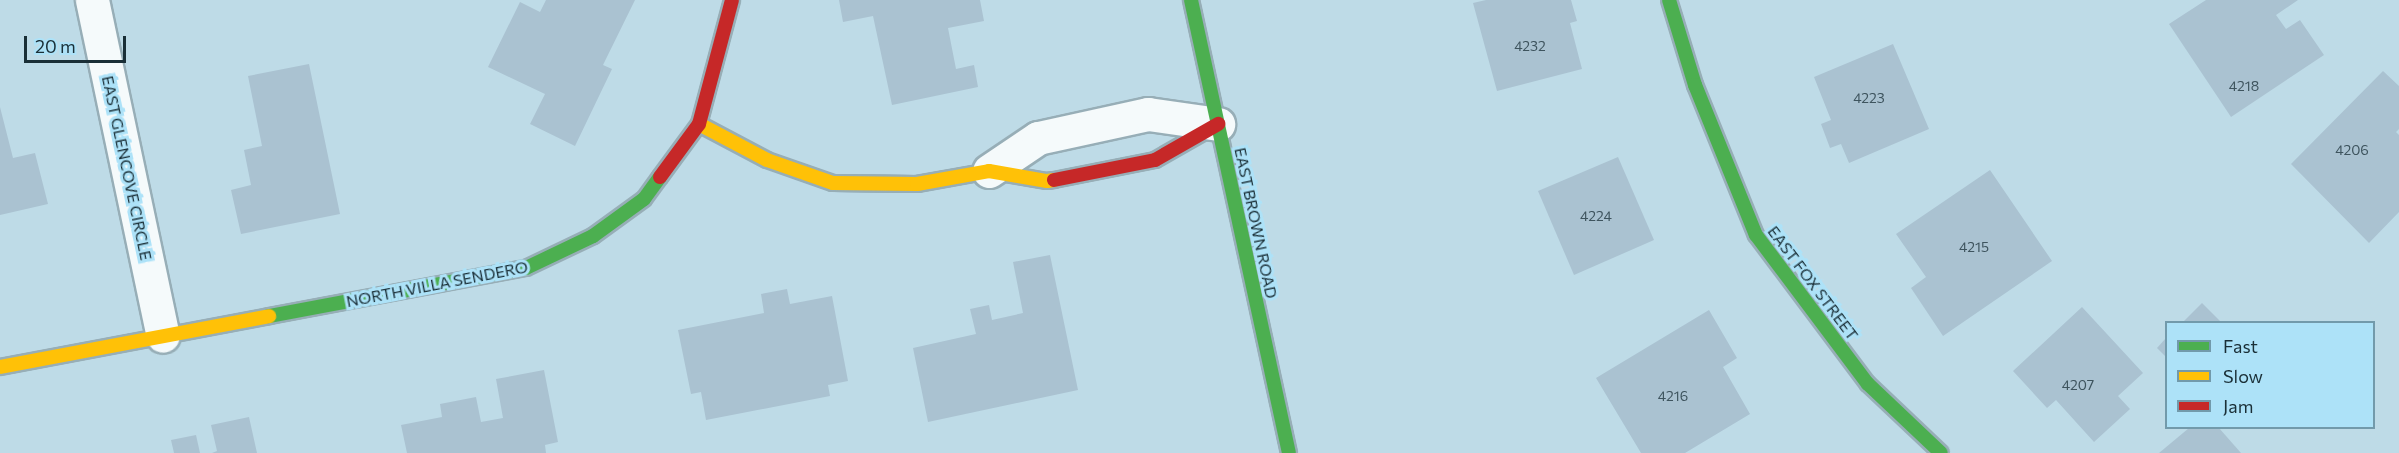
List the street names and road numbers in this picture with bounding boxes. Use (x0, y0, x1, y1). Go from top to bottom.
street label: EAST GLENCOVE CIRCLE (98, 74, 156, 262)
street label: EAST BROWN ROAD (1231, 146, 1281, 300)
street label: EAST FOX STREET (1764, 222, 1862, 344)
street label: NORTH VILLA SENDERO (345, 257, 529, 311)

